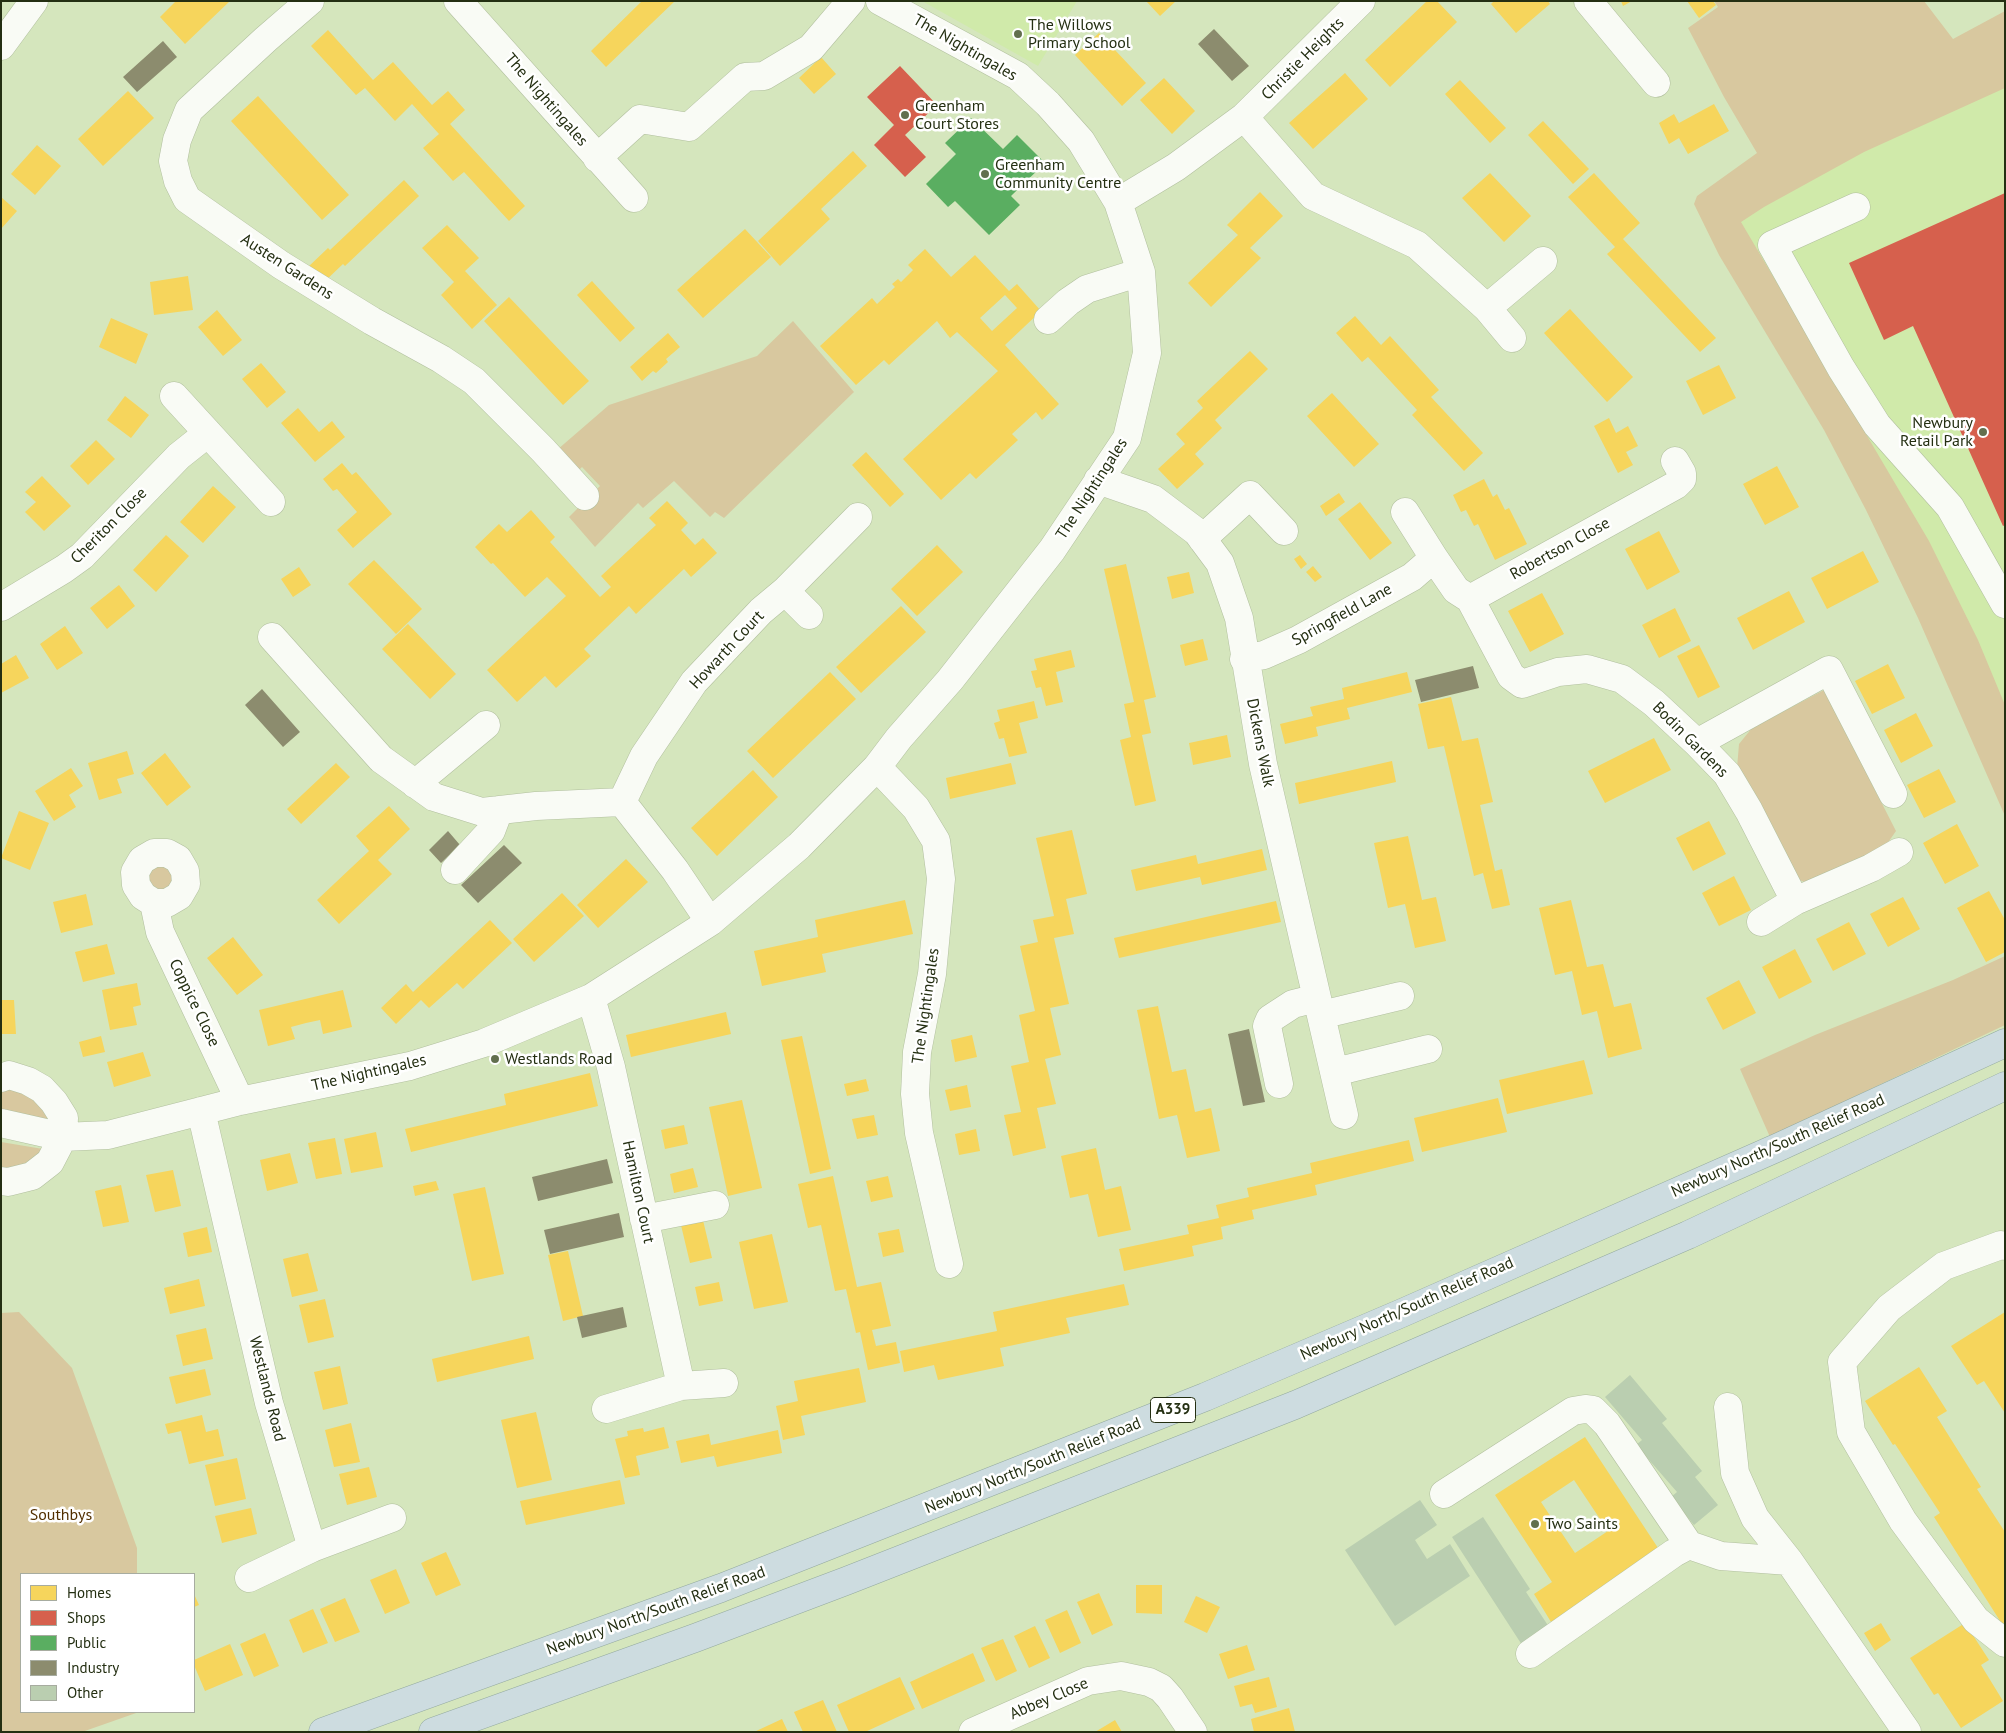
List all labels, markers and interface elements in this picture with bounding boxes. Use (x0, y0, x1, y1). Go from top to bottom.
street label: The Nightingales (910, 10, 1020, 86)
street label: Christie Heights (1258, 14, 1348, 104)
place label: The Willows Primary School (1028, 15, 1130, 53)
marker: The Willows Primary School (1012, 28, 1024, 40)
street label: The Nightingales (500, 50, 592, 150)
place label: Greenham Court Stores (915, 96, 999, 134)
marker: Greenham Court Stores (899, 109, 911, 121)
place label: Greenham Community Centre (995, 155, 1121, 193)
marker: Greenham Community Centre (979, 168, 991, 180)
street label: Austen Gardens (237, 230, 337, 304)
place label: Newbury Retail Park (1900, 413, 1973, 451)
marker: Newbury Retail Park (1977, 426, 1989, 438)
street label: The Nightingales (1052, 435, 1132, 543)
street label: Cheriton Close (67, 484, 151, 568)
street label: Robertson Close (1507, 514, 1613, 584)
street label: Springfield Lane (1289, 580, 1395, 650)
street label: Howarth Court (686, 607, 768, 693)
street label: Dickens Walk (1242, 697, 1278, 789)
street label: Bodin Gardens (1648, 698, 1732, 782)
street label: The Nightingales (908, 947, 944, 1065)
street label: Coppice Close (164, 956, 224, 1050)
place label: Westlands Road (505, 1049, 613, 1069)
street label: The Nightingales (310, 1050, 428, 1096)
marker: Westlands Road (489, 1053, 501, 1065)
street label: Newbury North/South Relief Road (1668, 1090, 1888, 1202)
street label: Hamilton Court (618, 1139, 658, 1245)
street label: Newbury North/South Relief Road (1297, 1253, 1517, 1365)
street label: Westlands Road (245, 1334, 289, 1444)
road number: A339 (1150, 1398, 1196, 1422)
street label: Newbury North/South Relief Road (922, 1414, 1144, 1518)
park label: Southbys (30, 1505, 92, 1525)
place label: Two Saints (1545, 1514, 1618, 1534)
marker: Two Saints (1529, 1518, 1541, 1530)
street label: Newbury North/South Relief Road (544, 1562, 768, 1660)
legend (20, 1573, 195, 1713)
text: Homes (67, 1583, 111, 1602)
text: Shops (67, 1608, 106, 1627)
text: Public (67, 1633, 106, 1652)
text: Industry (67, 1658, 119, 1677)
street label: Abbey Close (1007, 1674, 1091, 1724)
text: Other (67, 1683, 103, 1702)

